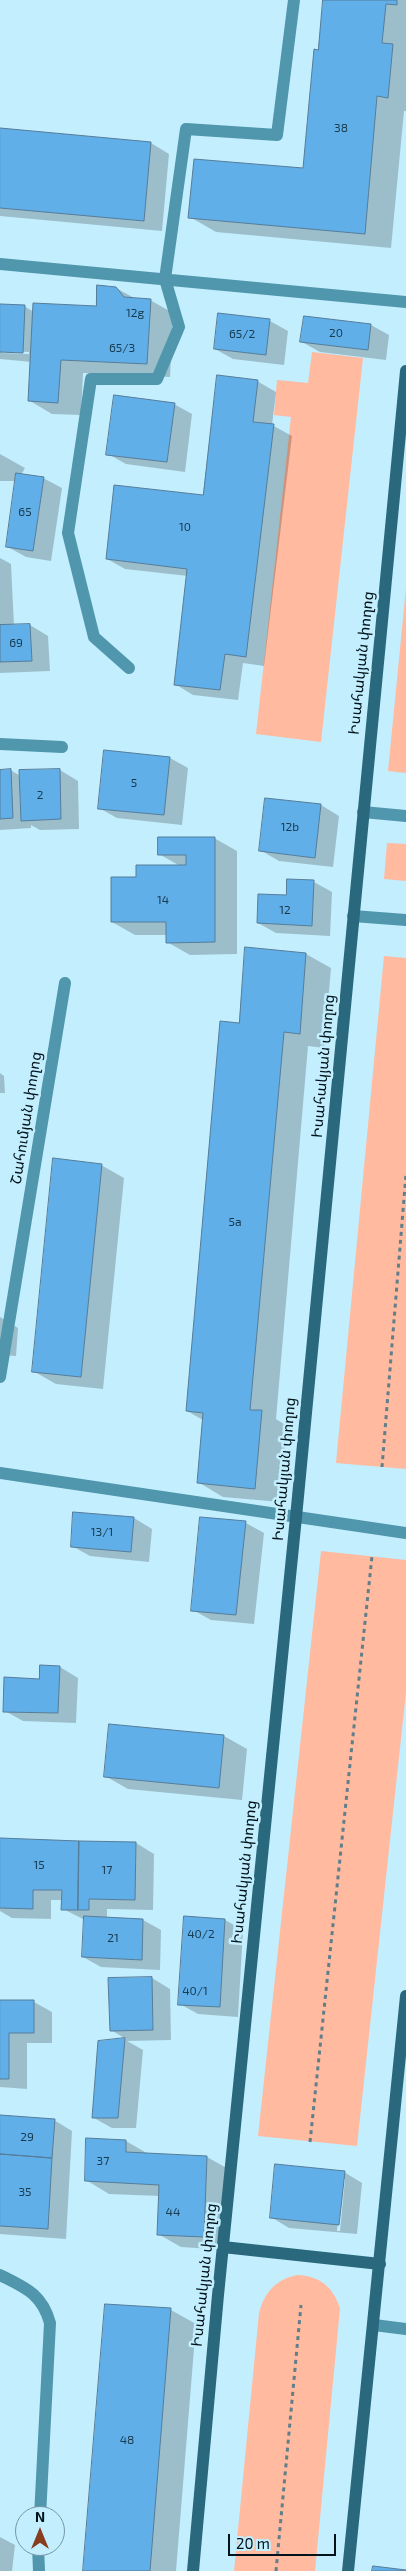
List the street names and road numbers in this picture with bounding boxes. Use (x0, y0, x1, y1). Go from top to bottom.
street label: Իսահակյան փողոց (345, 590, 377, 736)
street label: Իսահակյան փողոց (308, 993, 338, 1139)
street label: Շահումյան փողոց (7, 1050, 45, 1186)
street label: Իսահակյան փողոց (269, 1396, 299, 1542)
street label: Իսահակյան փողոց (228, 1799, 260, 1945)
street label: Իսահակյան փողոց (188, 2202, 220, 2348)

